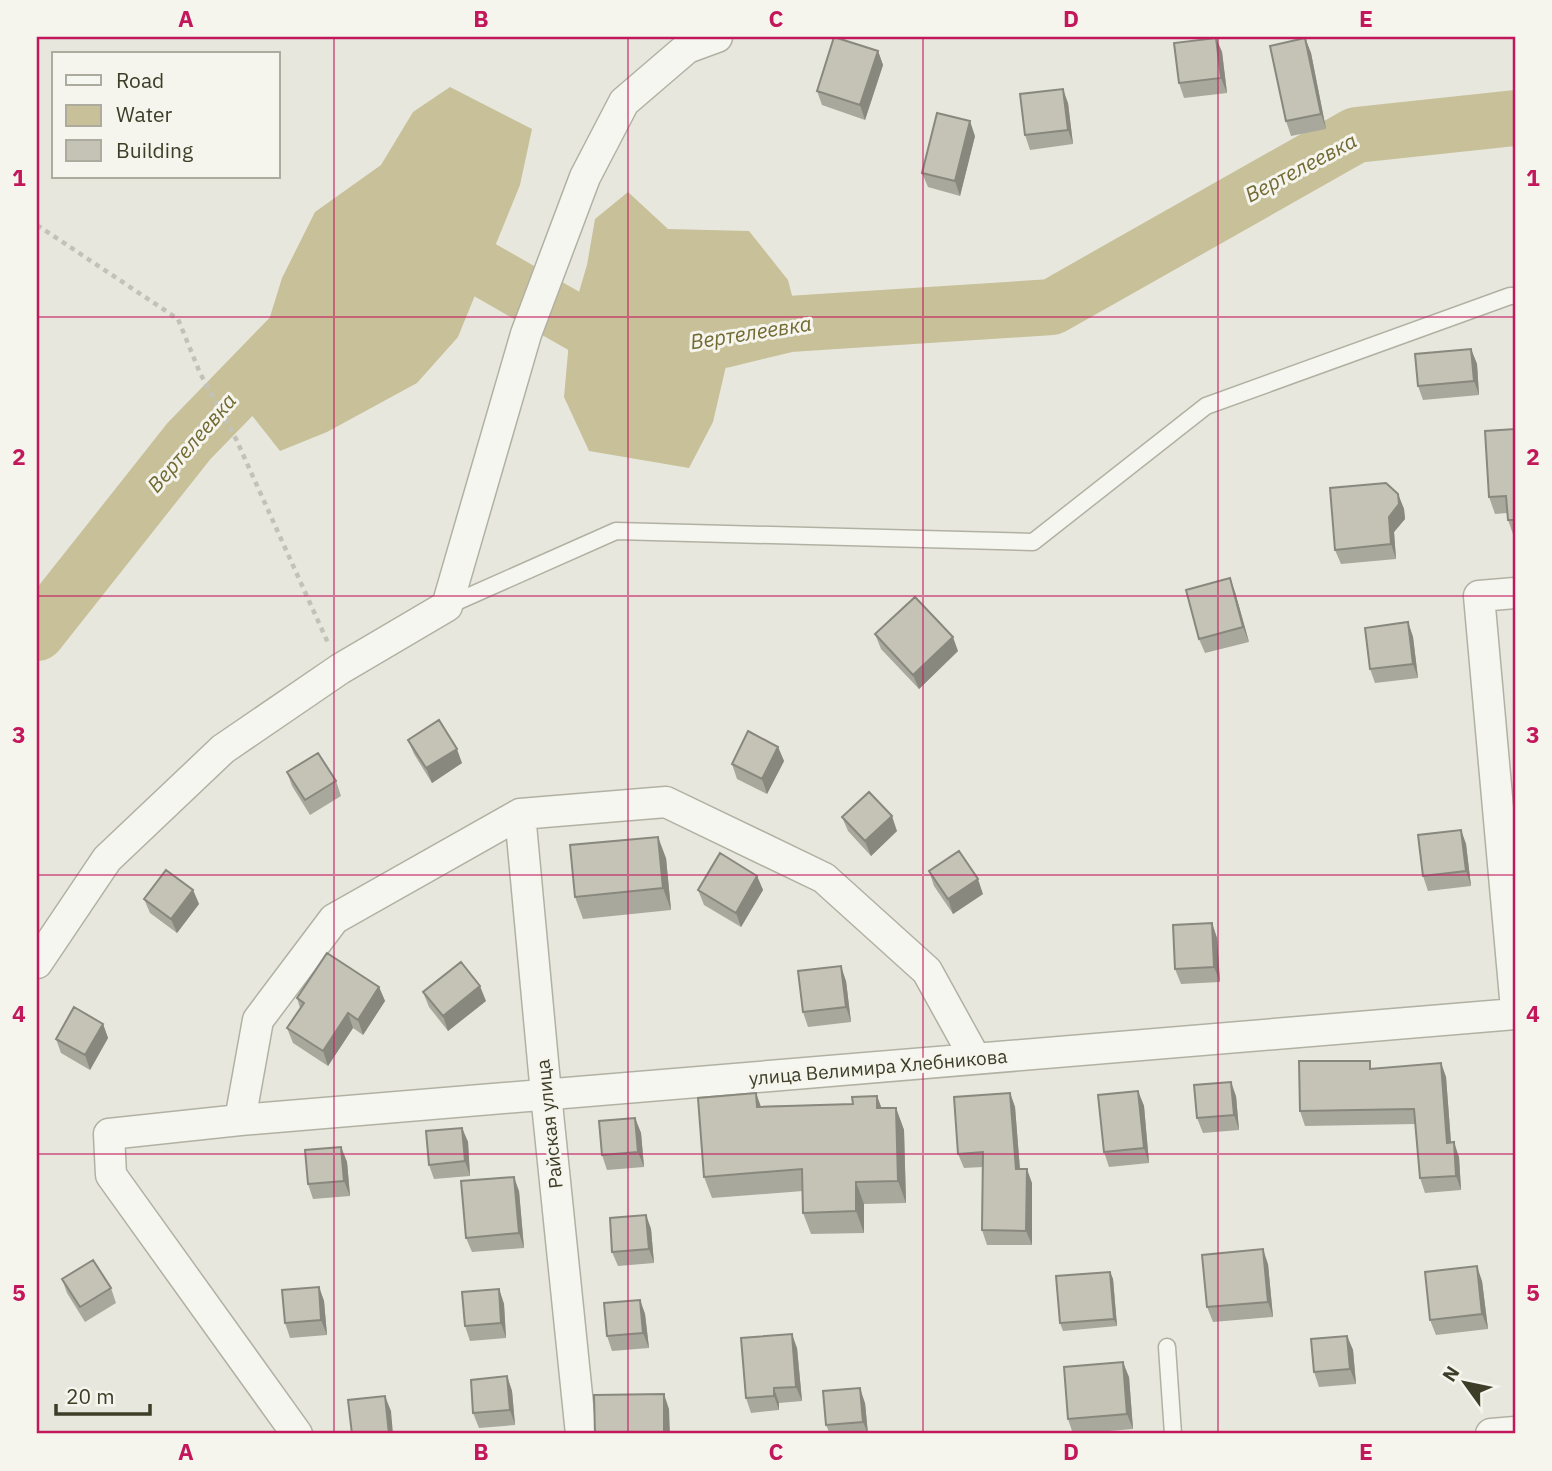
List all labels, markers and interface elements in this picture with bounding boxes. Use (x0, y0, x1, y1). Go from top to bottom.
text: A (178, 3, 194, 33)
text: B (473, 3, 489, 33)
text: C (769, 3, 784, 33)
text: D (1063, 3, 1079, 33)
text: E (1359, 3, 1373, 33)
legend (52, 52, 280, 178)
text: Road (116, 66, 164, 94)
text: Water (116, 100, 173, 128)
water label: Вертелеевка (1240, 126, 1361, 208)
text: Building (116, 136, 193, 164)
text: 1 (12, 162, 26, 192)
text: 1 (1526, 162, 1540, 192)
water label: Вертелеевка (688, 309, 814, 355)
water label: Вертелеевка (140, 387, 242, 498)
text: 2 (12, 441, 26, 471)
text: 2 (1526, 441, 1540, 471)
text: 3 (12, 719, 26, 749)
text: 3 (1526, 719, 1540, 749)
text: 4 (12, 998, 26, 1028)
text: 4 (1526, 998, 1540, 1028)
street label: улица Велимира Хлебникова (748, 1044, 1008, 1090)
street label: Райская улица (530, 1058, 568, 1190)
text: 5 (12, 1277, 26, 1307)
text: 5 (1526, 1277, 1540, 1307)
north arrow (1430, 1348, 1500, 1418)
text: N (1437, 1361, 1465, 1386)
scale bar (56, 1373, 150, 1417)
text: 20 m (66, 1382, 115, 1410)
text: A (178, 1436, 194, 1466)
text: B (473, 1436, 489, 1466)
text: C (769, 1436, 784, 1466)
text: D (1063, 1436, 1079, 1466)
text: E (1359, 1436, 1373, 1466)

